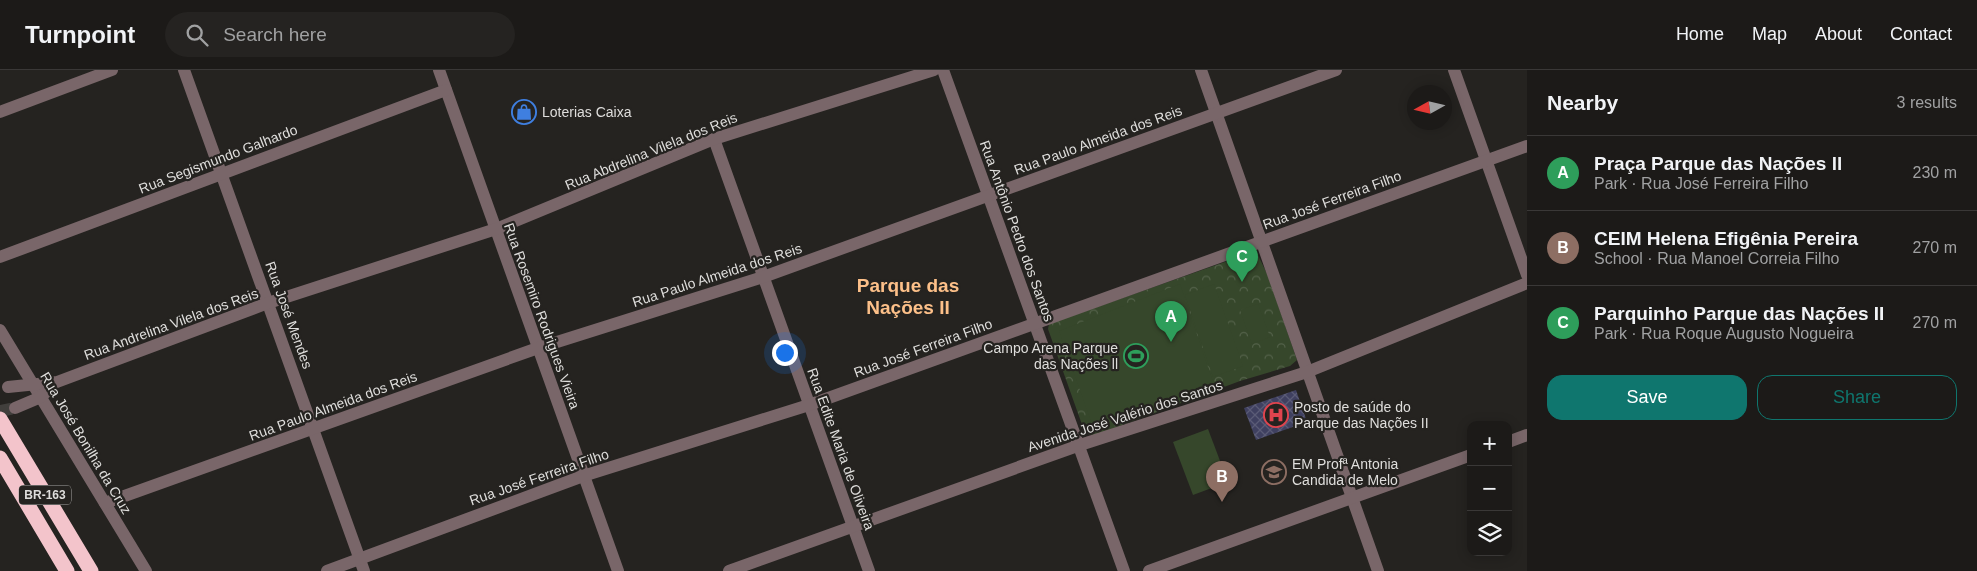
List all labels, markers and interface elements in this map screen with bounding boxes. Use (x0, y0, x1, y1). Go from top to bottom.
search box (165, 12, 515, 57)
text: Turnpoint (25, 21, 135, 48)
icon: search (183, 21, 211, 49)
text: Search here (223, 24, 327, 45)
text: Home (1676, 24, 1724, 44)
text: Map (1752, 24, 1787, 44)
text: About (1815, 24, 1862, 44)
text: Contact (1890, 24, 1952, 44)
north arrow (1407, 85, 1452, 130)
text: Nearby (1547, 91, 1618, 114)
text: 3 results (1897, 94, 1957, 111)
shop icon: Loterias Caixa (511, 99, 537, 125)
street label: Rua Paulo Almeida dos Reis (1012, 102, 1184, 178)
place label: Loterias Caixa (542, 104, 632, 120)
street label: Rua Abdrelina Vilela dos Reis (563, 109, 739, 193)
street label: Rua Segismundo Galhardo (136, 121, 300, 197)
street label: Rua Antônio Pedro dos Santos (977, 138, 1057, 324)
text: Praça Parque das Nações ll (1594, 153, 1842, 174)
text: A (1557, 164, 1569, 181)
text: 230 m (1913, 164, 1957, 181)
street label: Rua José Ferreira Filho (1261, 167, 1404, 233)
text: Park · Rua José Ferreira Filho (1594, 175, 1808, 192)
street label: Rua Rosemiro Rodrigues Vieira (501, 221, 583, 411)
text: CEIM Helena Efigênia Pereira (1594, 228, 1858, 249)
text: B (1557, 239, 1569, 256)
text: 270 m (1913, 239, 1957, 256)
street label: Rua Paulo Almeida dos Reis (630, 240, 804, 310)
pin: C (1226, 241, 1258, 282)
text: School · Rua Manoel Correia Filho (1594, 250, 1839, 267)
street label: Rua José Mendes (262, 259, 316, 371)
district label: Parque das Nações II (857, 275, 959, 318)
street label: Rua Andrelina Vilela dos Reis (82, 285, 260, 363)
pin: A (1155, 301, 1187, 342)
text: Parquinho Parque das Nações II (1594, 303, 1884, 324)
text: C (1557, 314, 1569, 331)
text: 270 m (1913, 314, 1957, 331)
street label: Rua José Ferreira Filho (852, 315, 995, 381)
text: Park · Rua Roque Augusto Nogueira (1594, 325, 1854, 342)
your location (772, 340, 798, 366)
place label: Campo Arena Parque das Nações ll (983, 340, 1118, 372)
sports icon: Campo Arena Parque das Nações ll (1123, 343, 1149, 369)
street label: Rua Edite Maria de Oliveira (804, 366, 878, 532)
street label: Rua Paulo Almeida dos Reis (247, 368, 419, 444)
street label: Rua José Bonilha da Cruz (37, 369, 135, 517)
button: Save (1547, 375, 1747, 420)
button: Share (1757, 375, 1957, 420)
street label: Avenida José Valério dos Santos (1025, 377, 1225, 455)
place label: Posto de saúde do Parque das Nações II (1294, 399, 1429, 431)
hospital icon: Posto de saúde do Parque das Nações II (1263, 402, 1289, 428)
map controls (1467, 421, 1512, 556)
button: + (1467, 421, 1512, 466)
street label: Rua José Ferreira Filho (467, 446, 611, 508)
place label: EM Profª Antonia Candida de Melo (1292, 456, 1399, 488)
school or university icon: EM Profª Antonia Candida de Melo (1261, 459, 1287, 485)
pin: B (1206, 461, 1238, 502)
button: − (1467, 466, 1512, 511)
road number: BR-163 (19, 486, 71, 504)
button: layers (1467, 511, 1512, 556)

